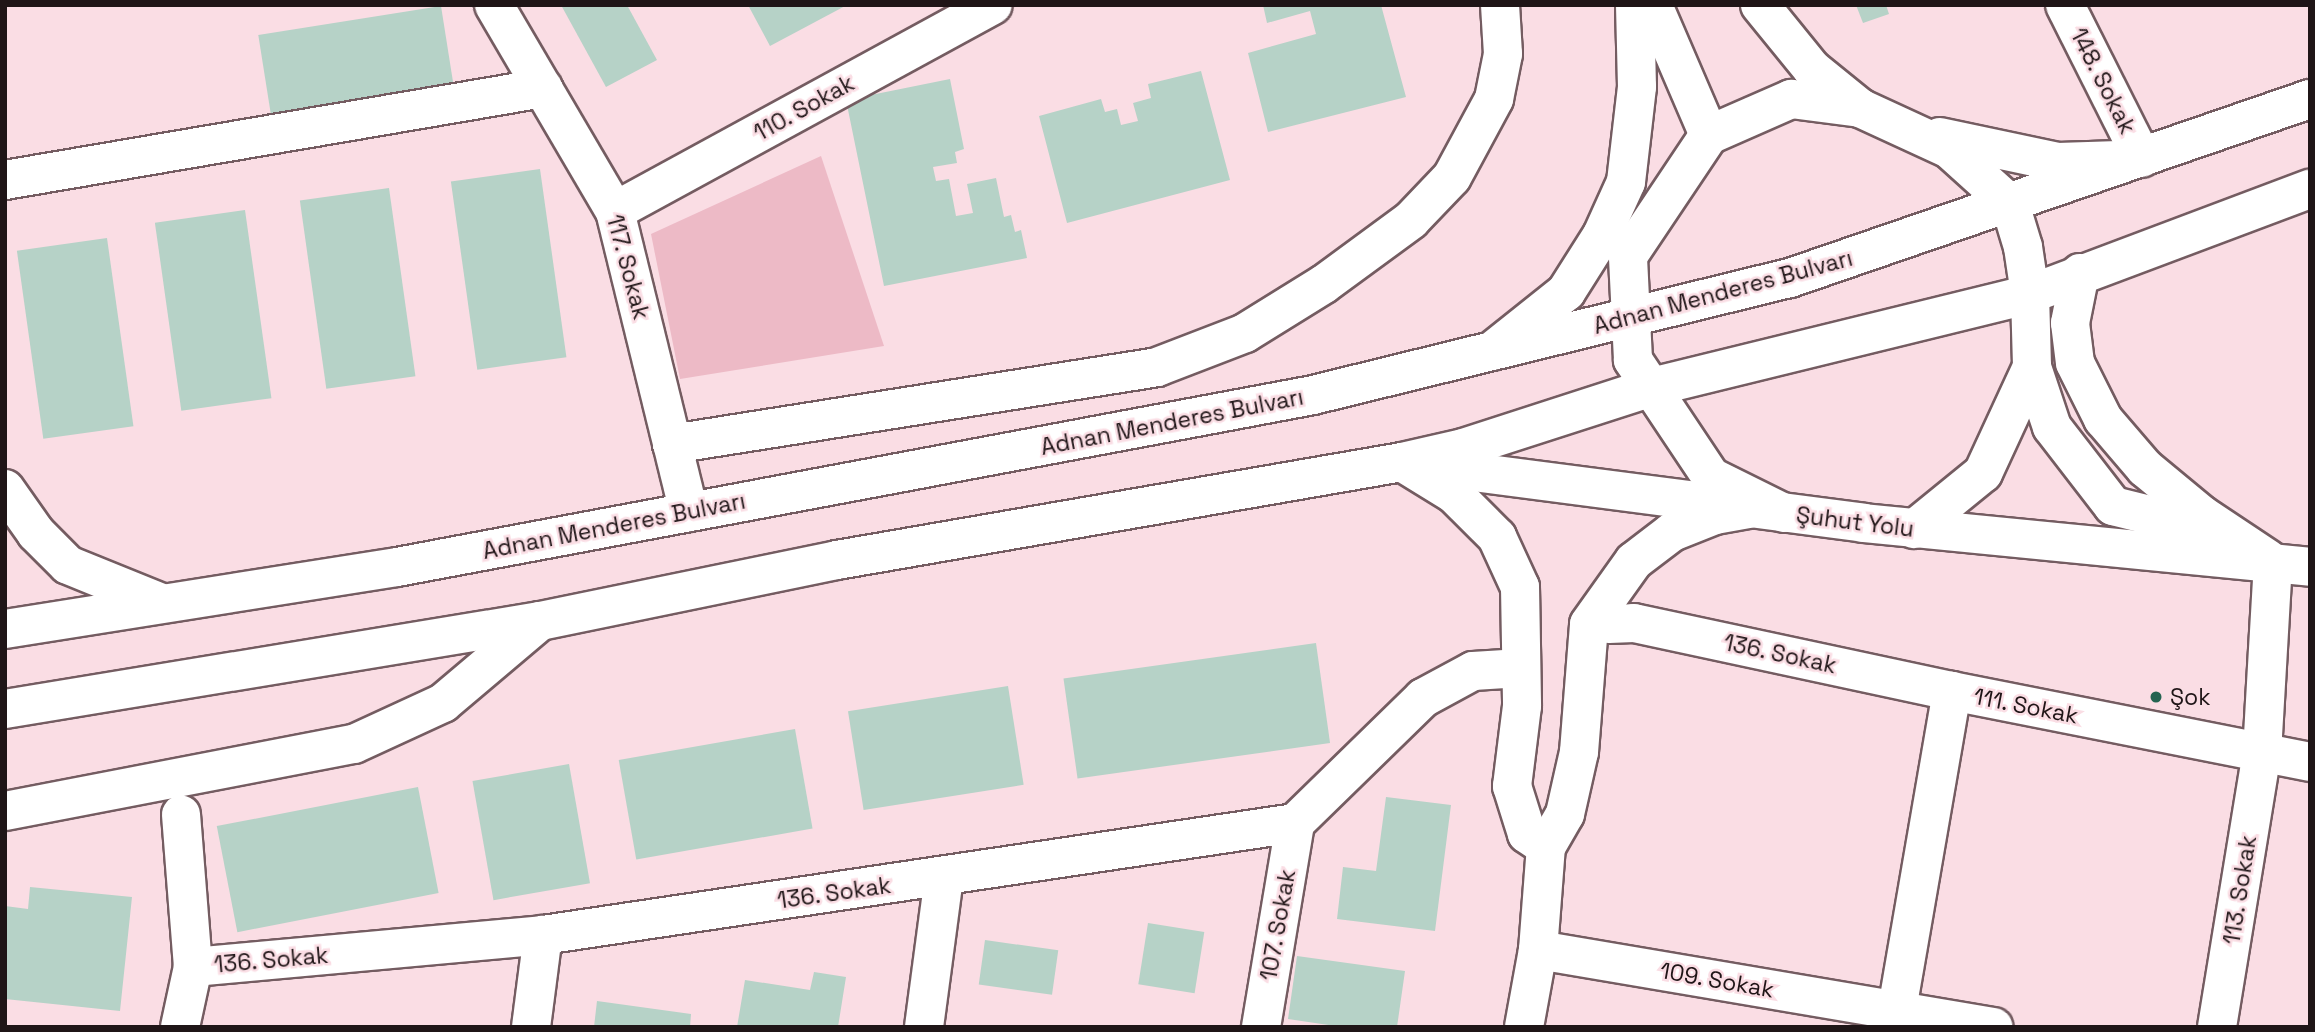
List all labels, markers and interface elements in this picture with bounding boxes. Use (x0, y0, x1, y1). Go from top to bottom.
street label: 148. Sokak (2064, 23, 2142, 139)
street label: 110. Sokak (749, 69, 859, 147)
street label: 117. Sokak (601, 211, 655, 323)
street label: Adnan Menderes Bulvarı (1590, 244, 1856, 340)
street label: Adnan Menderes Bulvarı (1038, 383, 1306, 461)
street label: Adnan Menderes Bulvarı (480, 487, 748, 565)
street label: Şuhut Yolu (1794, 501, 1916, 543)
street label: 136. Sokak (1721, 629, 1839, 679)
street label: 111. Sokak (1971, 682, 2081, 730)
place label: Şok (2170, 683, 2211, 711)
marker: Şok (2148, 689, 2164, 705)
street label: 113. Sokak (2218, 833, 2262, 947)
street label: 107. Sokak (1255, 867, 1301, 983)
street label: 136. Sokak (775, 871, 893, 915)
street label: 136. Sokak (212, 941, 330, 979)
street label: 109. Sokak (1657, 956, 1777, 1004)

